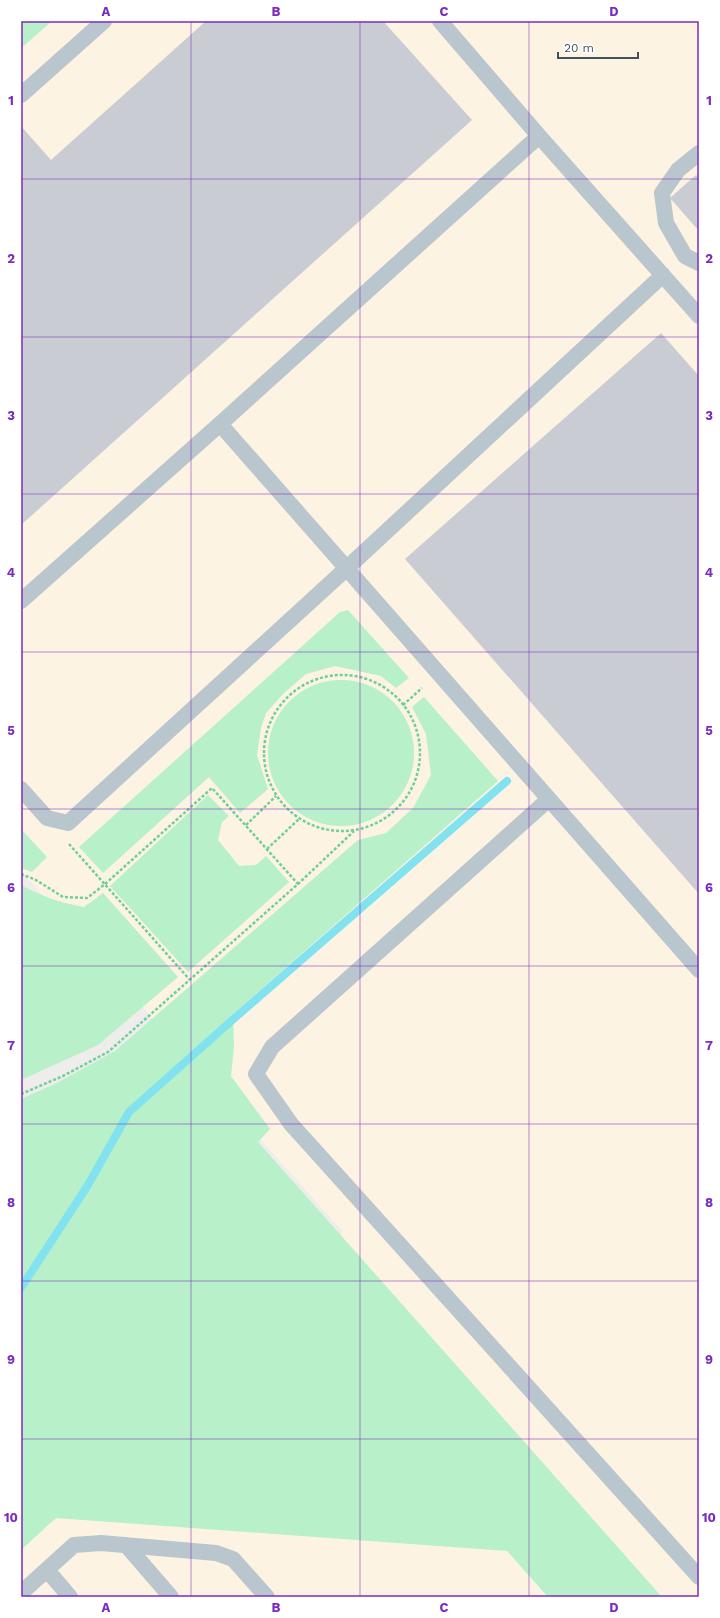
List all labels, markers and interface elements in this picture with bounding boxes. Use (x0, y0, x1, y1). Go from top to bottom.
text: A (102, 4, 111, 19)
text: B (272, 4, 281, 19)
text: C (440, 4, 449, 19)
text: D (609, 4, 619, 19)
scale bar (558, 34, 638, 60)
text: 20 m (564, 41, 594, 55)
text: 1 (8, 93, 14, 108)
text: 1 (706, 93, 712, 108)
text: 2 (7, 251, 15, 266)
text: 2 (705, 251, 713, 266)
text: 3 (7, 408, 15, 423)
text: 3 (705, 408, 713, 423)
text: 4 (7, 565, 16, 580)
text: 4 (705, 565, 714, 580)
text: 5 (7, 723, 15, 738)
text: 5 (705, 723, 713, 738)
text: 6 (7, 880, 15, 895)
text: 6 (705, 880, 713, 895)
text: 7 (7, 1038, 15, 1053)
text: 7 (705, 1038, 713, 1053)
text: 8 (7, 1195, 15, 1210)
text: 8 (705, 1195, 713, 1210)
text: 9 (7, 1352, 15, 1367)
text: 9 (705, 1352, 713, 1367)
text: 10 (4, 1510, 18, 1525)
text: 10 (702, 1510, 716, 1525)
text: A (102, 1600, 111, 1615)
text: B (272, 1600, 281, 1615)
text: C (440, 1600, 449, 1615)
text: D (609, 1600, 619, 1615)

